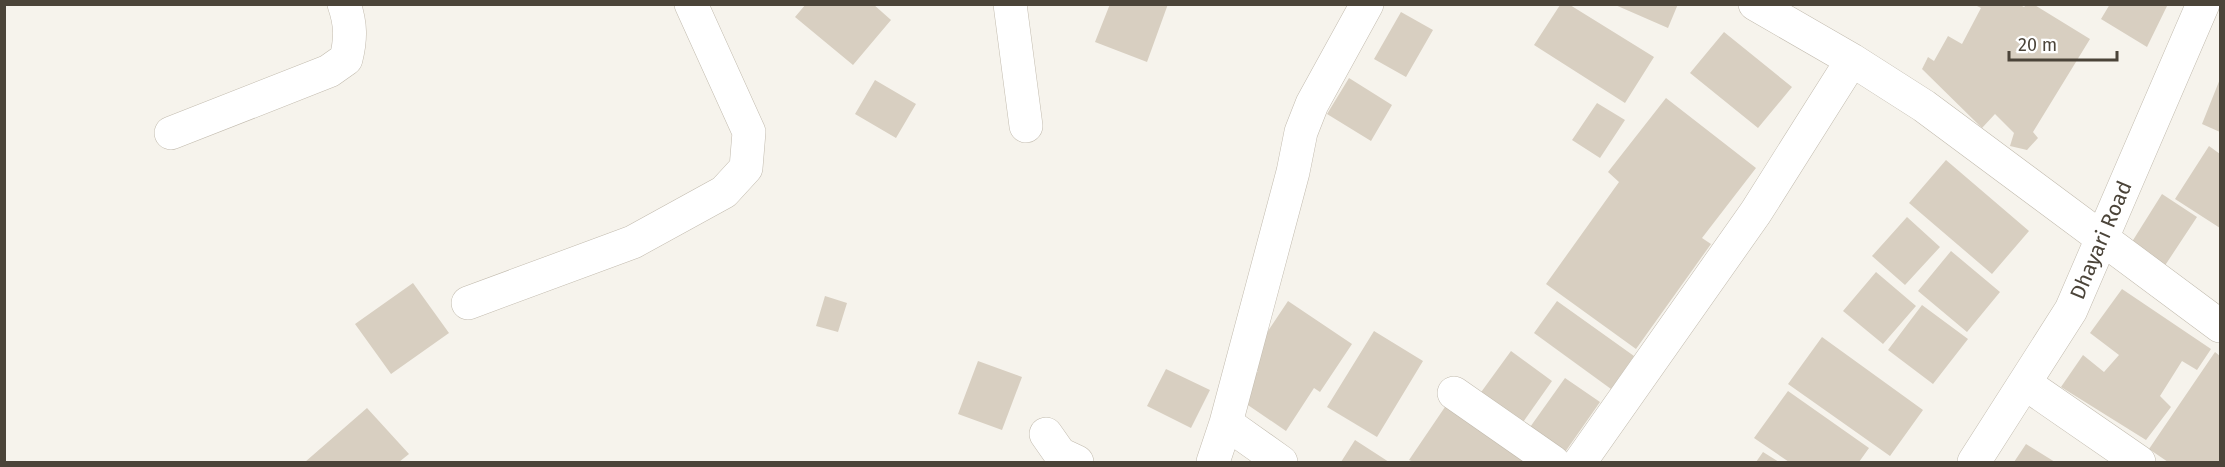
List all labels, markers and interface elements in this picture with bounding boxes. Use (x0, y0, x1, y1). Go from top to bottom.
scale bar (2009, 24, 2117, 62)
text: 20 m (2018, 34, 2057, 56)
street label: Dhayari Road (2064, 177, 2138, 303)

